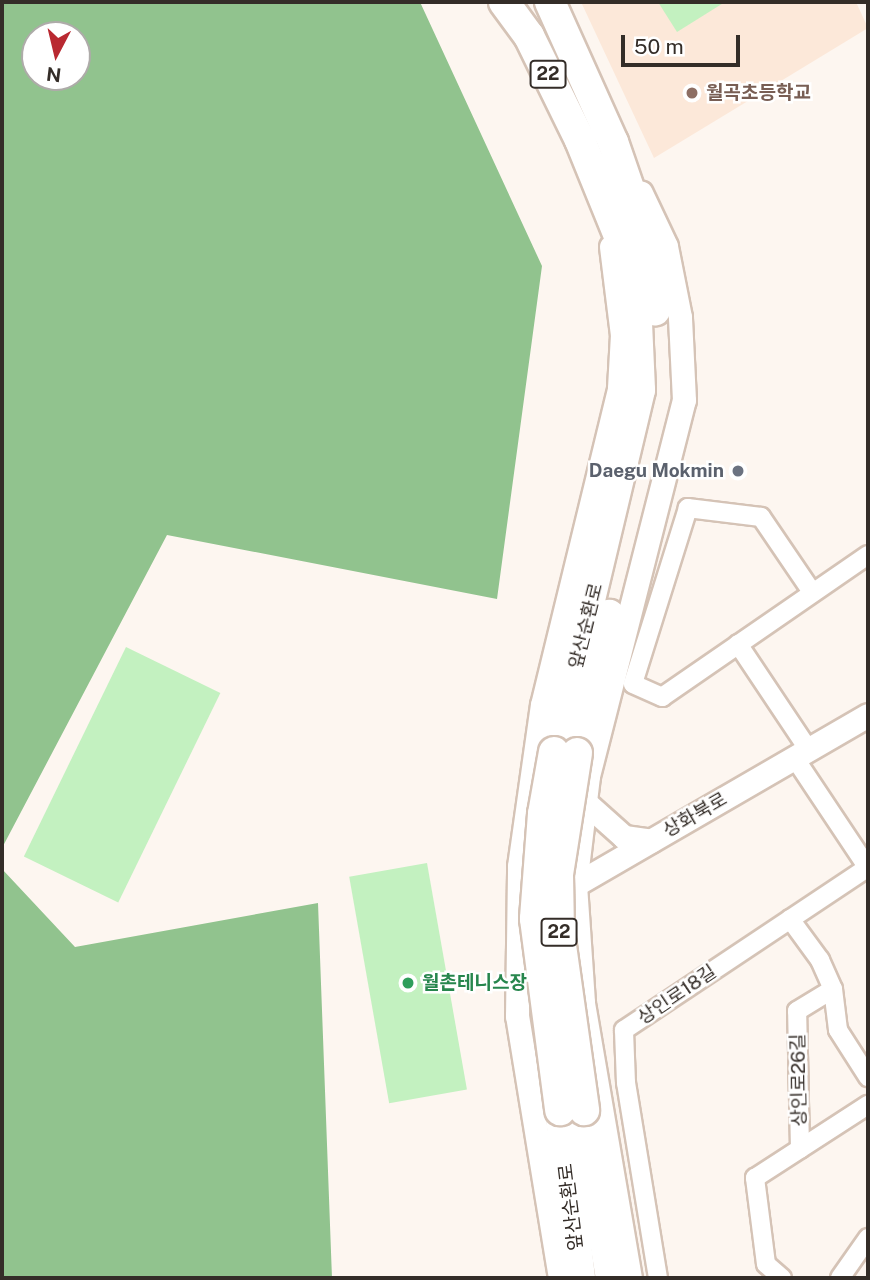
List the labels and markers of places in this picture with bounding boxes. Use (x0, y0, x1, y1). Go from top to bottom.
place label: 월곡초등학교 (706, 82, 811, 104)
marker: 월곡초등학교 (684, 85, 700, 101)
place label: Daegu Mokmin (589, 460, 724, 482)
marker: Daegu Mokmin (730, 463, 746, 479)
place label: 월촌테니스장 (422, 972, 527, 994)
marker: 월촌테니스장 (400, 975, 416, 991)

